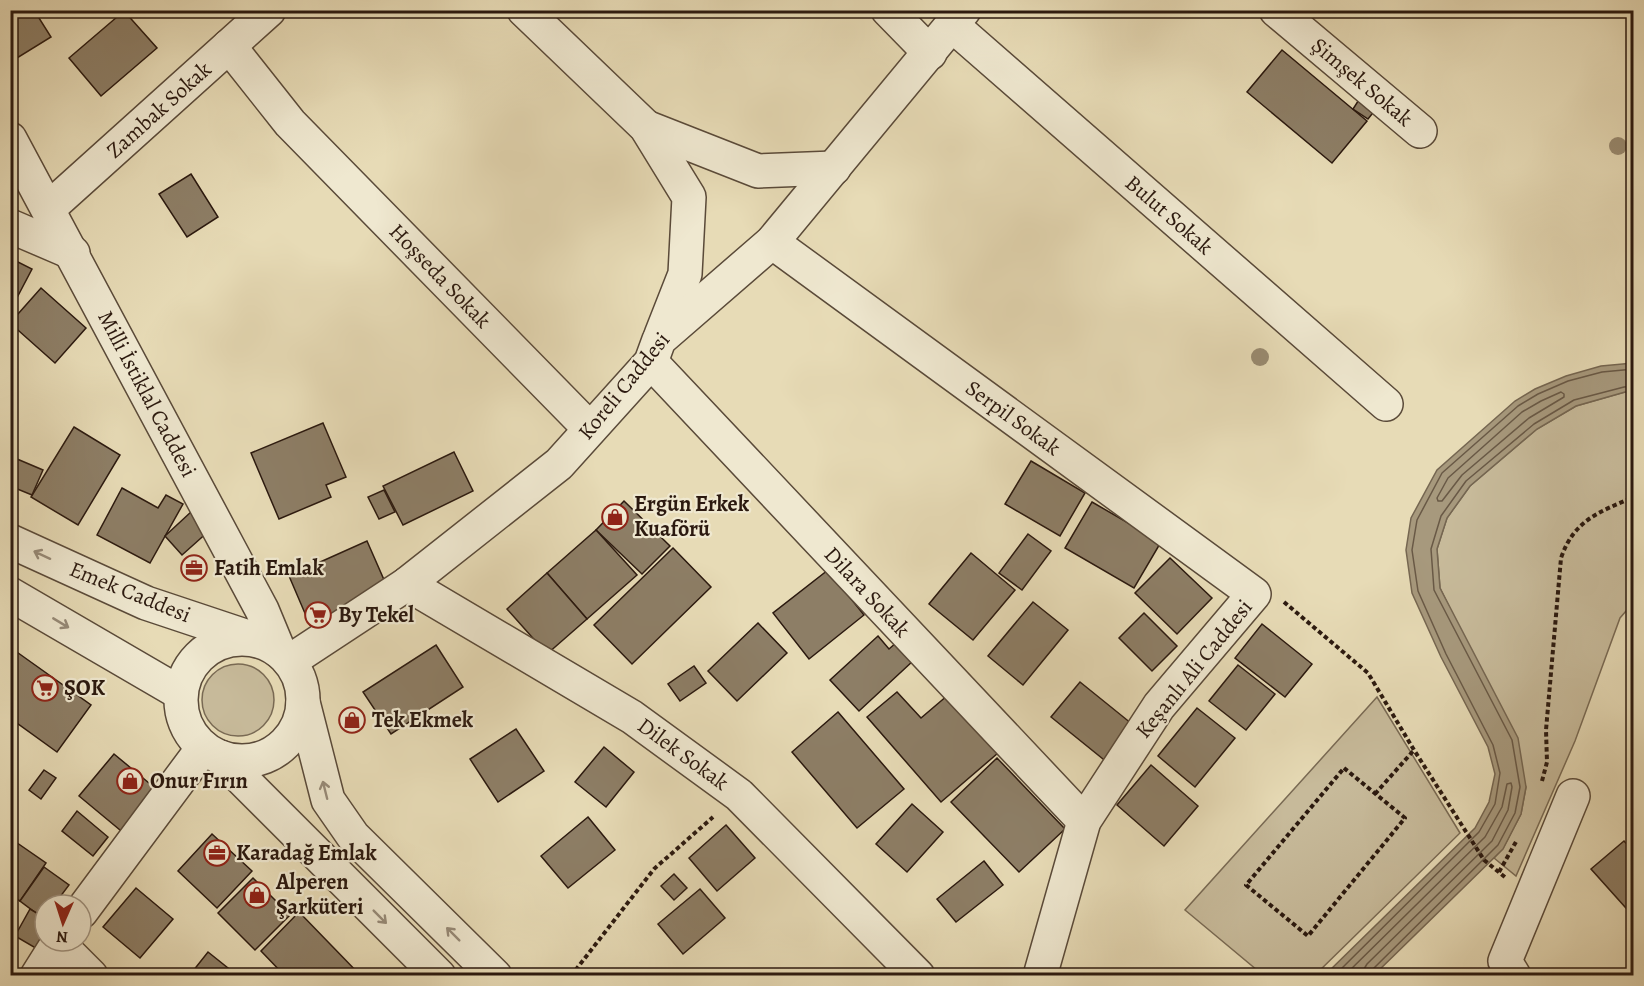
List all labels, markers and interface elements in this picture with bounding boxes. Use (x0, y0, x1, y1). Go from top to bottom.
street label: Şimşek Sokak (1305, 31, 1419, 133)
street label: Zambak Sokak (100, 55, 218, 165)
street label: Bulut Sokak (1118, 168, 1220, 262)
street label: Hoşseda Sokak (382, 217, 498, 335)
street label: Milli İstiklal Caddesi (90, 305, 204, 483)
street label: Koreli Caddesi (571, 326, 677, 446)
street label: Serpil Sokak (959, 373, 1067, 463)
place label: Ergün Erkek Kuaförü (634, 489, 750, 544)
shop icon: Ergün Erkek Kuaförü (600, 502, 630, 532)
street label: Dilara Sokak (817, 540, 917, 644)
one-way arrow (33, 549, 51, 560)
office icon: Fatih Emlak (179, 553, 209, 583)
place label: Fatih Emlak (214, 553, 324, 583)
street label: Emek Caddesi (65, 554, 195, 630)
street label: Keşanlı Ali Caddesi (1129, 593, 1259, 745)
supermarket icon: By Tekel (303, 600, 333, 630)
place label: By Tekel (338, 600, 414, 630)
one-way arrow (52, 618, 69, 630)
supermarket icon: ŞOK (30, 673, 60, 703)
place label: ŞOK (64, 673, 106, 703)
shop icon: Tek Ekmek (337, 705, 367, 735)
place label: Tek Ekmek (372, 705, 474, 735)
street label: Dilek Sokak (631, 711, 735, 797)
shop icon: Onur Fırın (115, 766, 145, 796)
place label: Onur Fırın (150, 766, 248, 796)
one-way arrow (319, 780, 330, 799)
office icon: Karadağ Emlak (202, 838, 232, 868)
place label: Karadağ Emlak (236, 838, 377, 868)
place label: Alperen Şarküteri (275, 867, 363, 922)
shop icon: Alperen Şarküteri (242, 880, 272, 910)
north arrow (33, 893, 93, 953)
one-way arrow (373, 909, 388, 924)
text: N (56, 926, 69, 948)
one-way arrow (446, 927, 461, 942)

